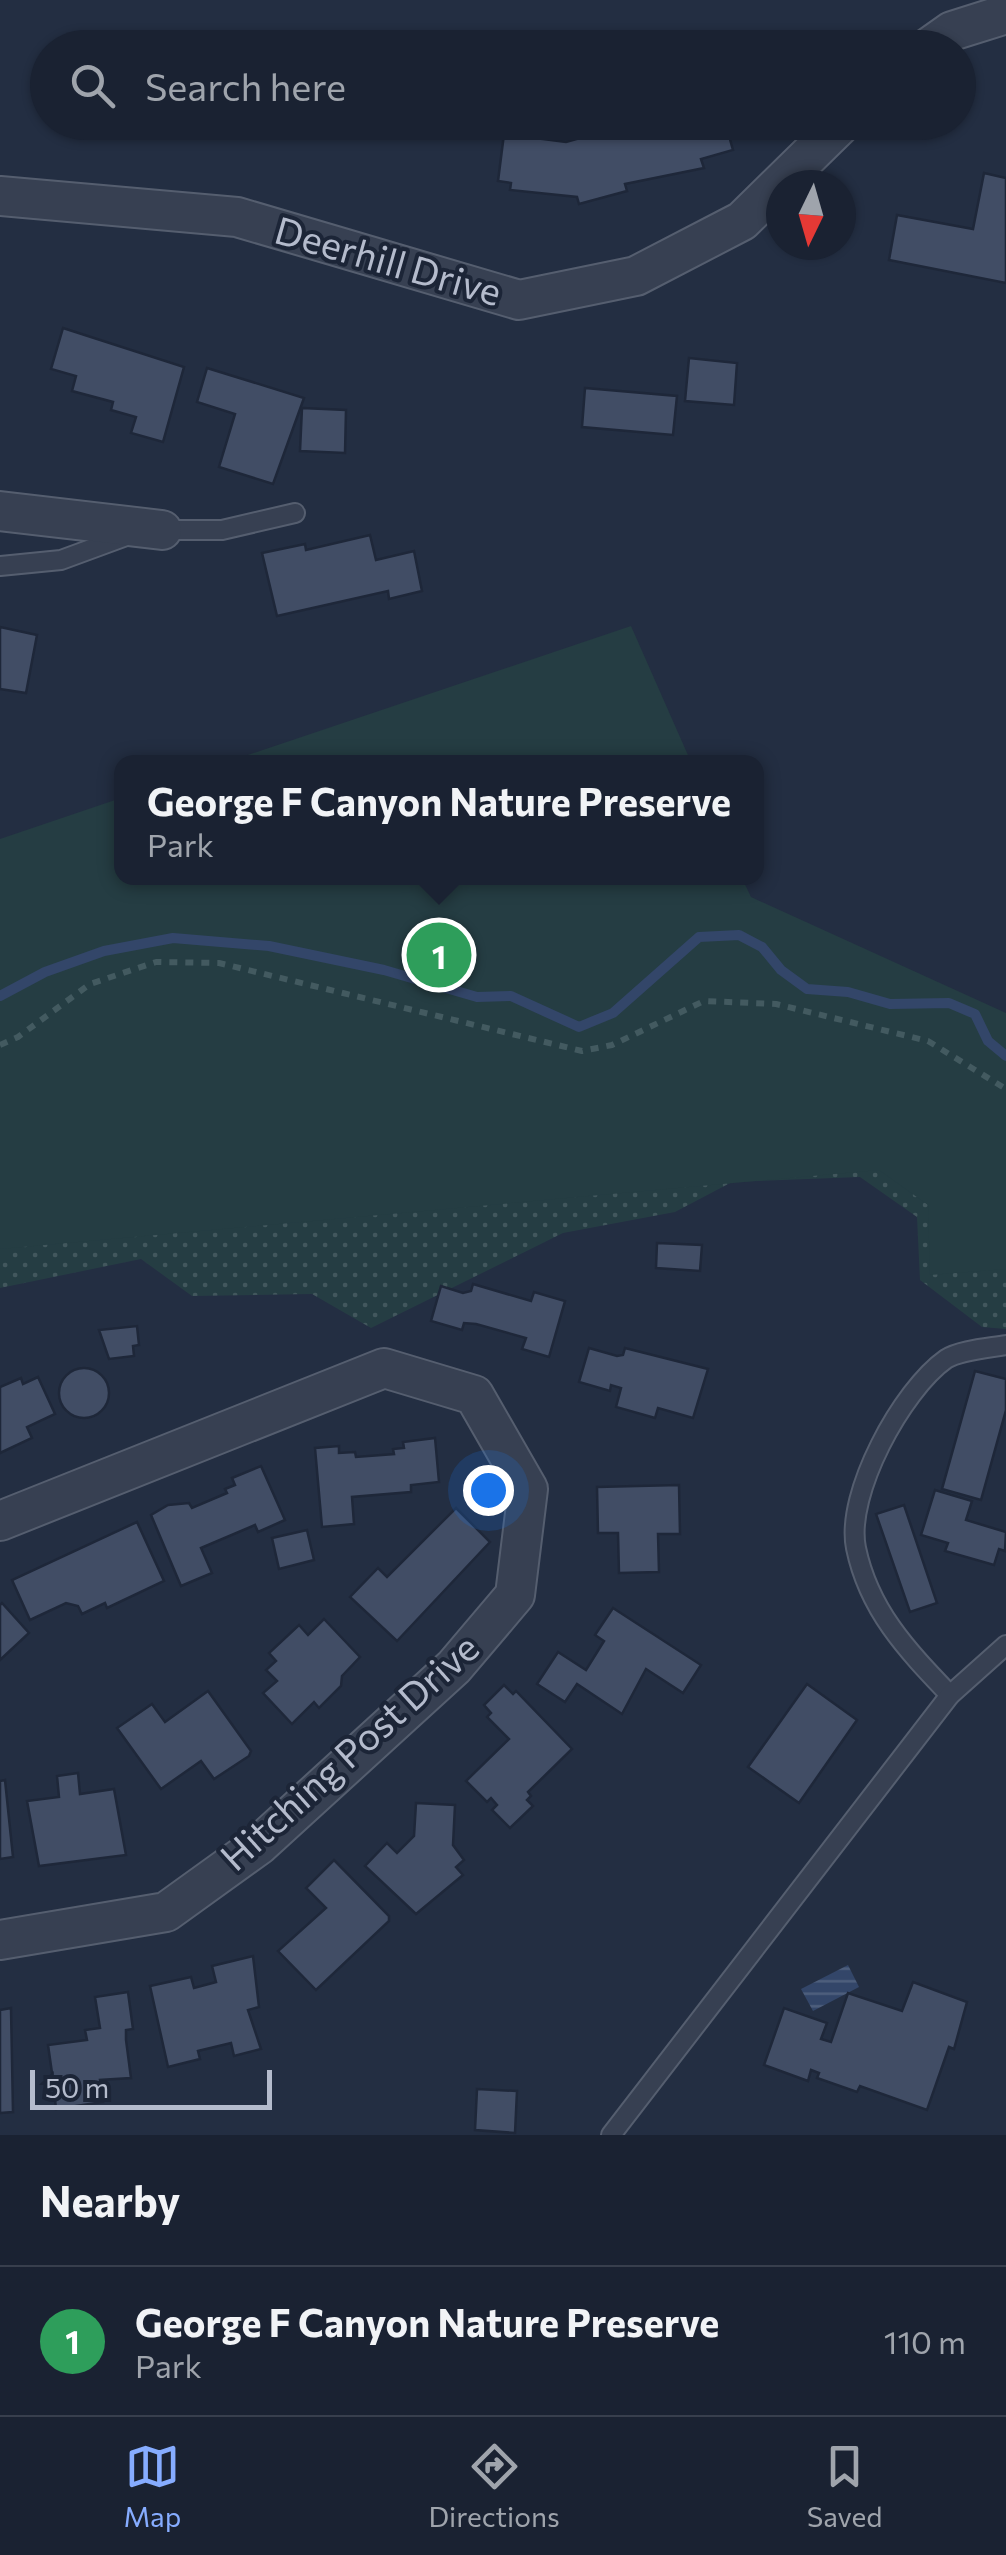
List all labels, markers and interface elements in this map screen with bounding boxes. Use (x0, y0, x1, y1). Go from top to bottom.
search box (30, 30, 976, 140)
icon: search (65, 58, 120, 113)
text: Search here (145, 62, 346, 109)
north arrow (766, 170, 856, 260)
street label: Deerhill Drive (270, 205, 507, 314)
popup (114, 755, 764, 885)
text: George F Canyon Nature Preserve (147, 777, 731, 824)
text: Park (147, 824, 214, 864)
pin: 1 (406, 918, 472, 992)
your location (463, 1465, 514, 1516)
street label: Hitching Post Drive (210, 1623, 487, 1879)
scale bar (30, 2065, 272, 2110)
text: 50 m (45, 2070, 109, 2104)
text: Nearby (40, 2174, 180, 2226)
text: George F Canyon Nature Preserve (135, 2298, 719, 2345)
text: 1 (65, 2321, 80, 2361)
text: 110 m (884, 2321, 966, 2361)
text: Park (135, 2345, 202, 2385)
tab: Map (124, 2439, 181, 2533)
tab: Directions (428, 2439, 560, 2533)
tab: Saved (807, 2439, 882, 2533)

